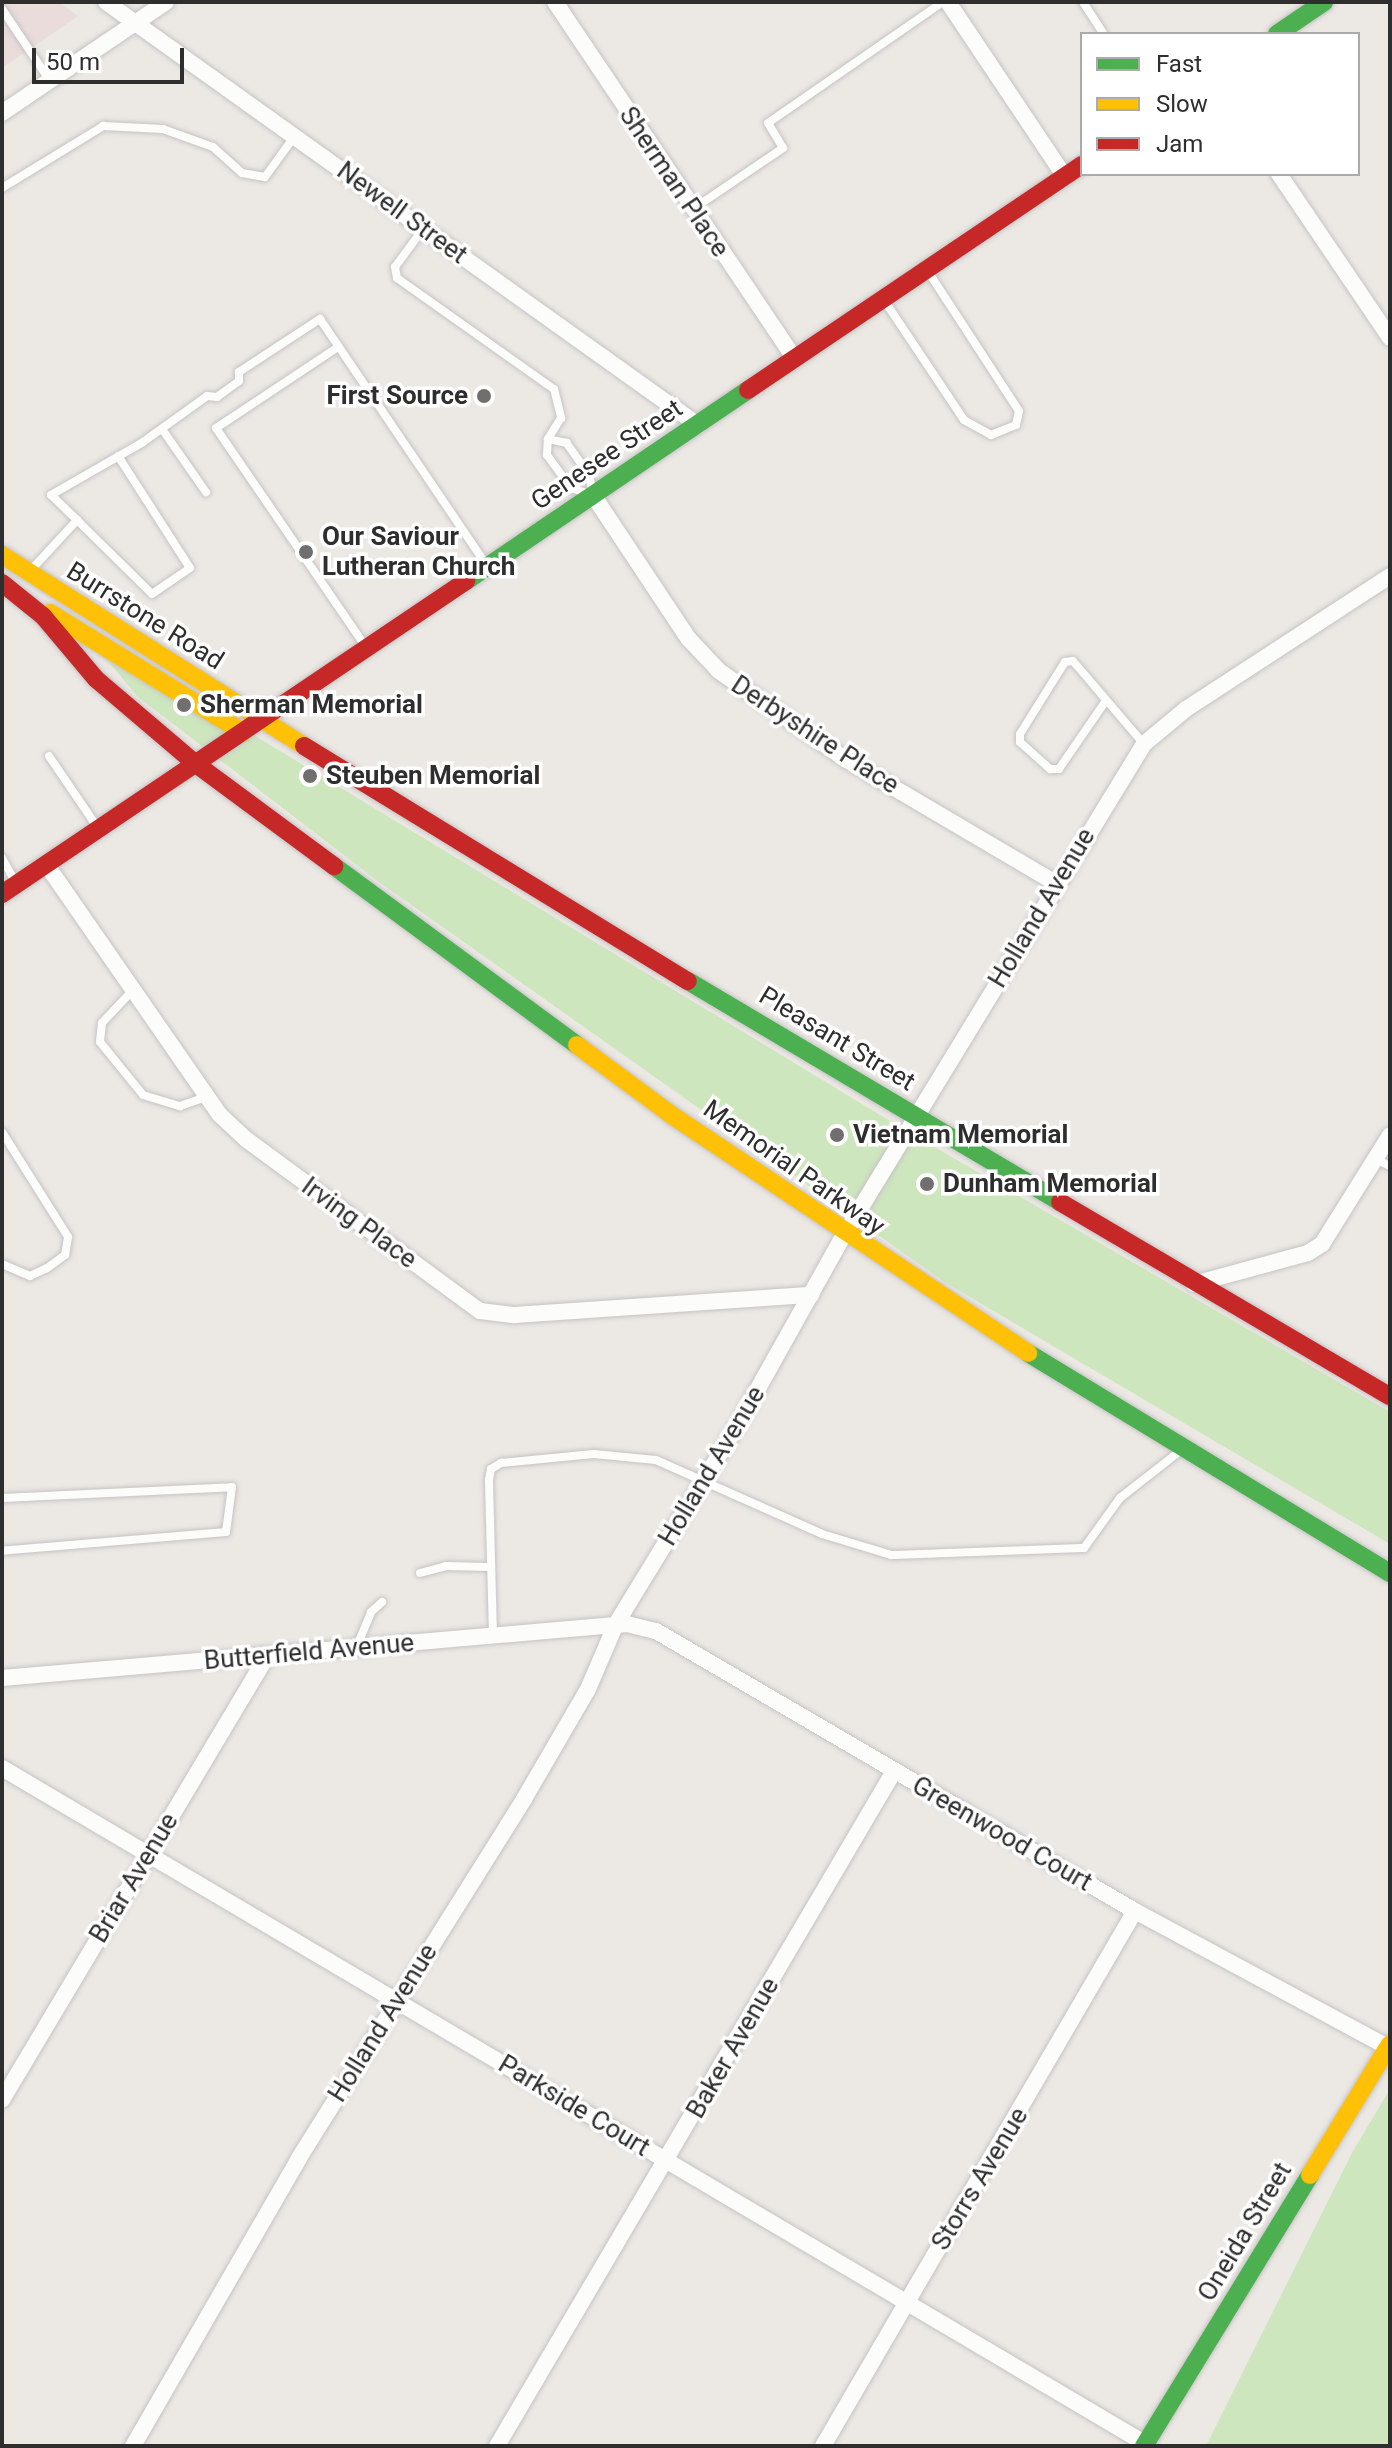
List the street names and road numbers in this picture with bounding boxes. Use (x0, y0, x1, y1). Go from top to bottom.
street label: Sherman Place (612, 101, 736, 263)
street label: Newell Street (331, 155, 473, 271)
street label: Genesee Street (525, 393, 689, 517)
street label: Burrstone Road (61, 555, 229, 677)
street label: Derbyshire Place (725, 669, 905, 801)
street label: Holland Avenue (982, 823, 1102, 993)
street label: Pleasant Street (753, 980, 921, 1098)
street label: Memorial Parkway (697, 1094, 891, 1242)
street label: Irving Place (295, 1171, 423, 1275)
street label: Holland Avenue (652, 1381, 772, 1551)
street label: Butterfield Avenue (203, 1627, 415, 1677)
street label: Greenwood Court (906, 1770, 1098, 1898)
street label: Briar Avenue (83, 1807, 185, 1949)
street label: Holland Avenue (322, 1938, 444, 2108)
street label: Baker Avenue (680, 1972, 786, 2124)
street label: Parkside Court (493, 2049, 655, 2163)
street label: Storrs Avenue (925, 2102, 1035, 2256)
street label: Oneida Street (1191, 2157, 1299, 2307)

